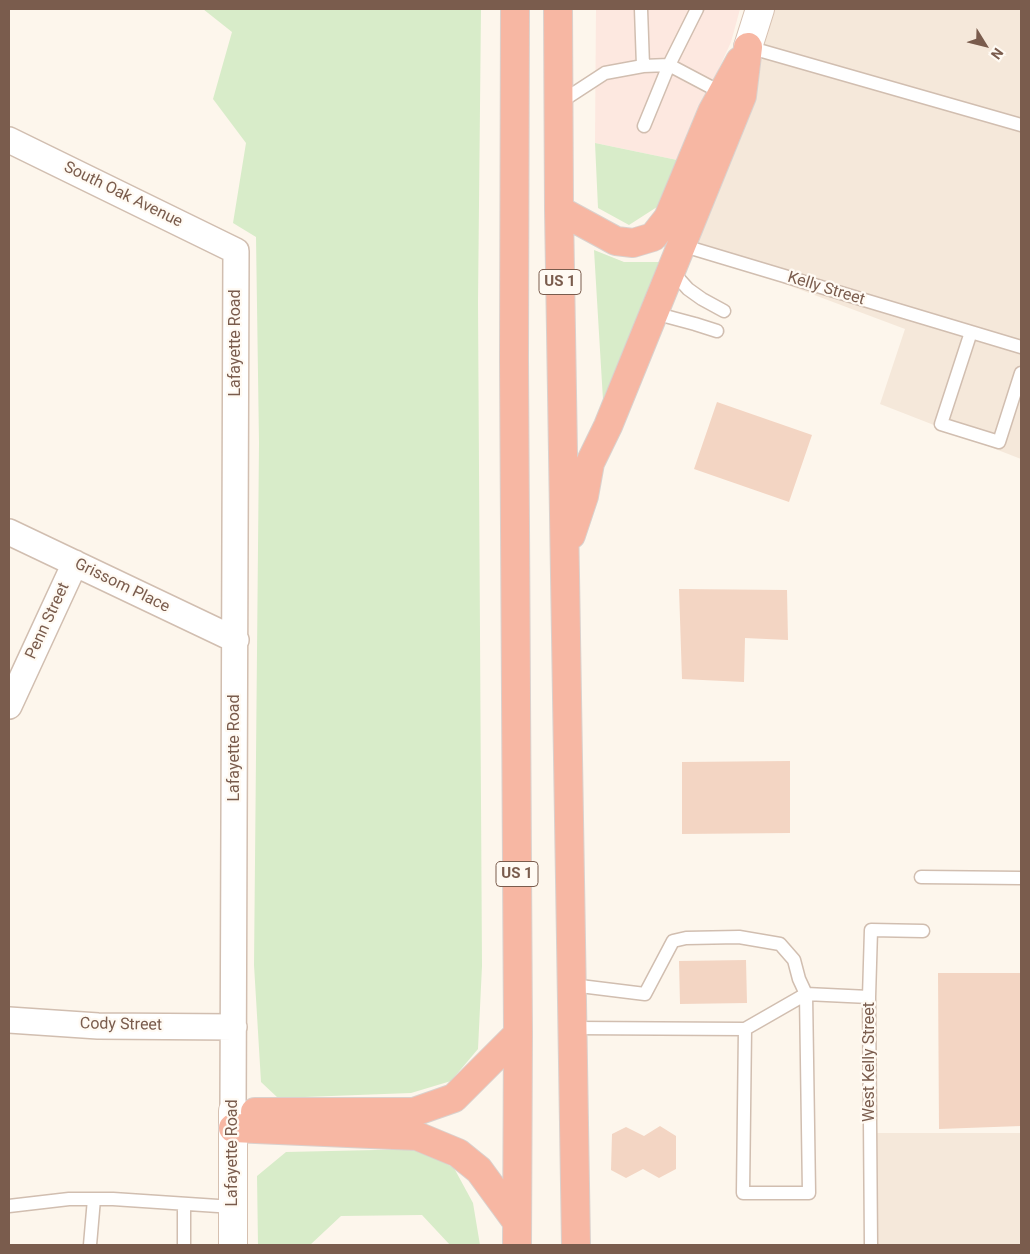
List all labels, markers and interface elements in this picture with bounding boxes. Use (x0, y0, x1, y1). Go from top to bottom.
north arrow (960, 20, 1010, 70)
text: N (988, 45, 1007, 63)
street label: South Oak Avenue (61, 158, 185, 232)
street label: Kelly Street (785, 268, 867, 310)
road number: US 1 (539, 270, 581, 294)
street label: Lafayette Road (226, 289, 246, 397)
street label: Grissom Place (71, 555, 173, 617)
street label: Penn Street (22, 580, 74, 662)
street label: Lafayette Road (225, 694, 245, 802)
road number: US 1 (496, 862, 538, 886)
street label: West Kelly Street (860, 1002, 880, 1122)
street label: Cody Street (80, 1015, 162, 1035)
street label: Lafayette Road (223, 1099, 243, 1207)

